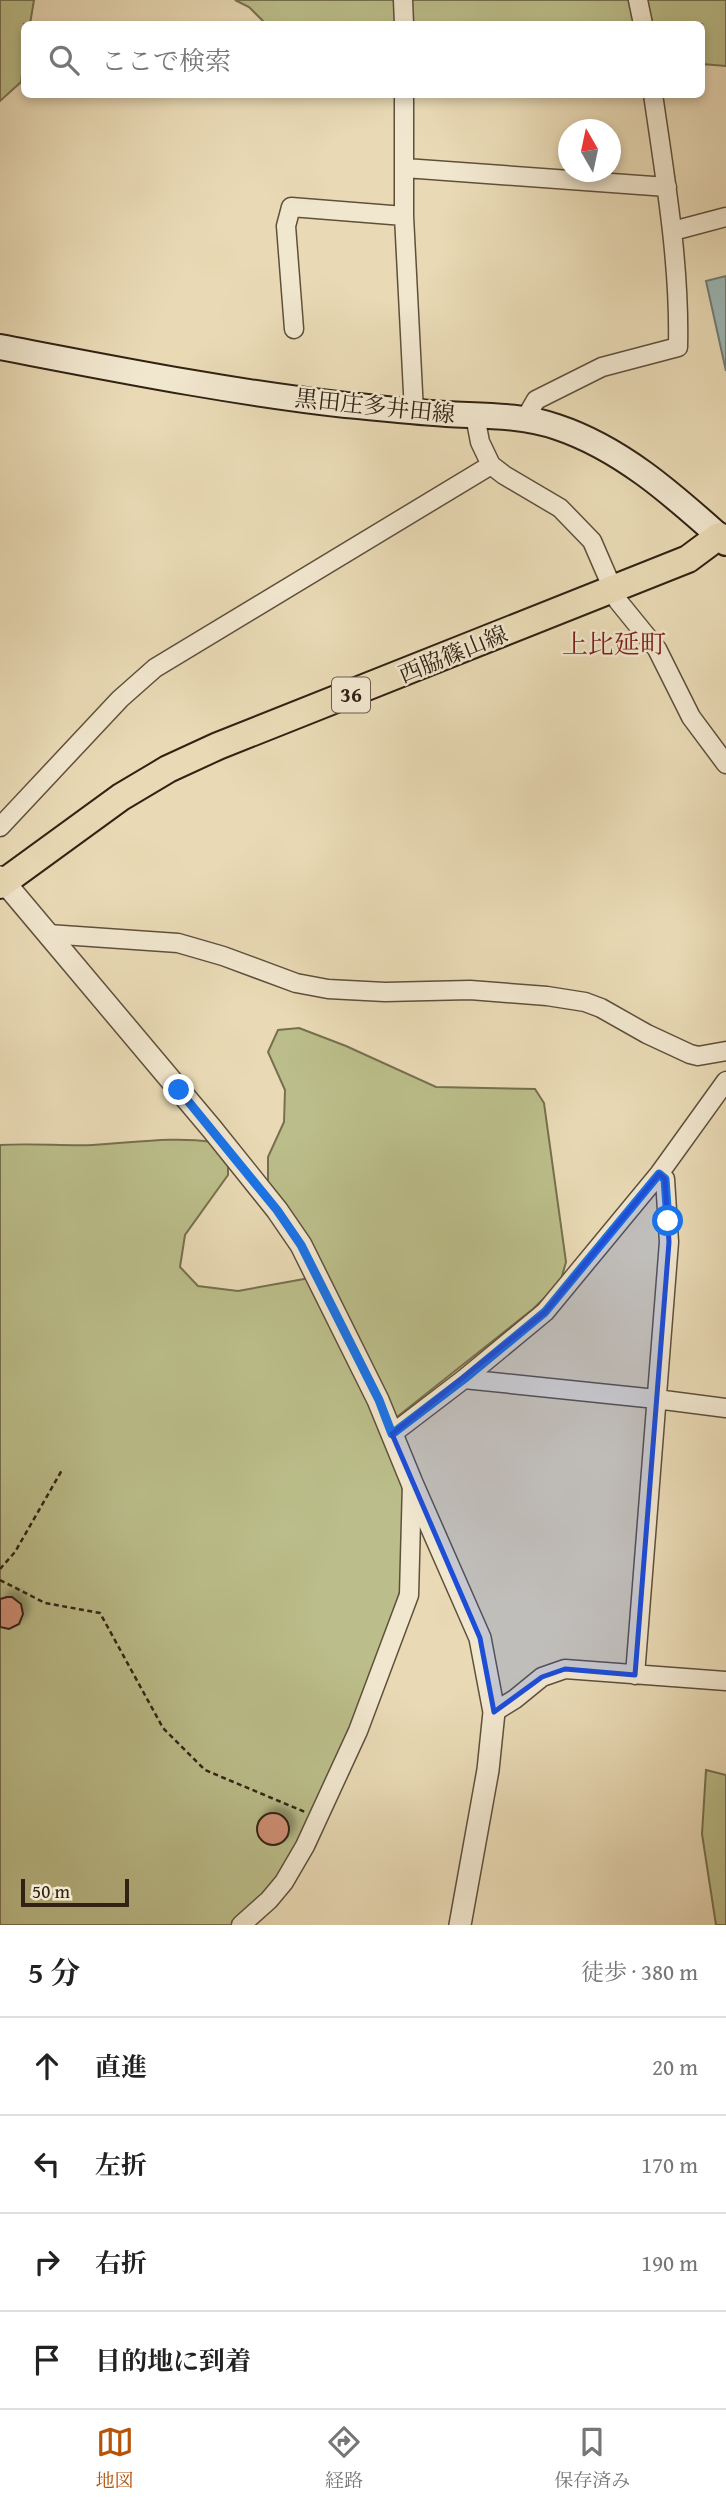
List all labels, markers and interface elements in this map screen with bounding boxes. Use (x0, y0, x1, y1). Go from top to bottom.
search box (21, 21, 705, 98)
icon: search (45, 41, 83, 79)
text: ここで検索 (101, 41, 231, 80)
north arrow (558, 119, 621, 182)
street label: 黒田庄多井田線 (293, 381, 457, 430)
street label: 西脇篠山線 (393, 617, 512, 690)
district label: 上比延町 (562, 624, 666, 663)
road number: 36 (332, 678, 370, 712)
route end (163, 1074, 194, 1105)
route start (652, 1205, 683, 1236)
scale bar (21, 1876, 130, 1908)
text: 50 m (32, 1877, 70, 1905)
text: 5 分 (28, 1950, 80, 1994)
text: 徒歩 · 380 m (581, 1955, 698, 1988)
icon: ahead (28, 2047, 66, 2085)
text: 直進 (95, 2047, 147, 2086)
text: 20 m (652, 2050, 698, 2083)
icon: left (28, 2145, 66, 2183)
text: 左折 (95, 2145, 147, 2184)
text: 170 m (641, 2148, 698, 2181)
icon: right (28, 2243, 66, 2281)
text: 右折 (95, 2243, 147, 2282)
text: 190 m (641, 2246, 698, 2279)
icon: arrive (28, 2341, 66, 2379)
text: 目的地に到着 (95, 2341, 251, 2380)
tab: 地図 (96, 2423, 134, 2494)
tab: 経路 (325, 2423, 363, 2494)
tab: 保存済み (554, 2423, 630, 2494)

